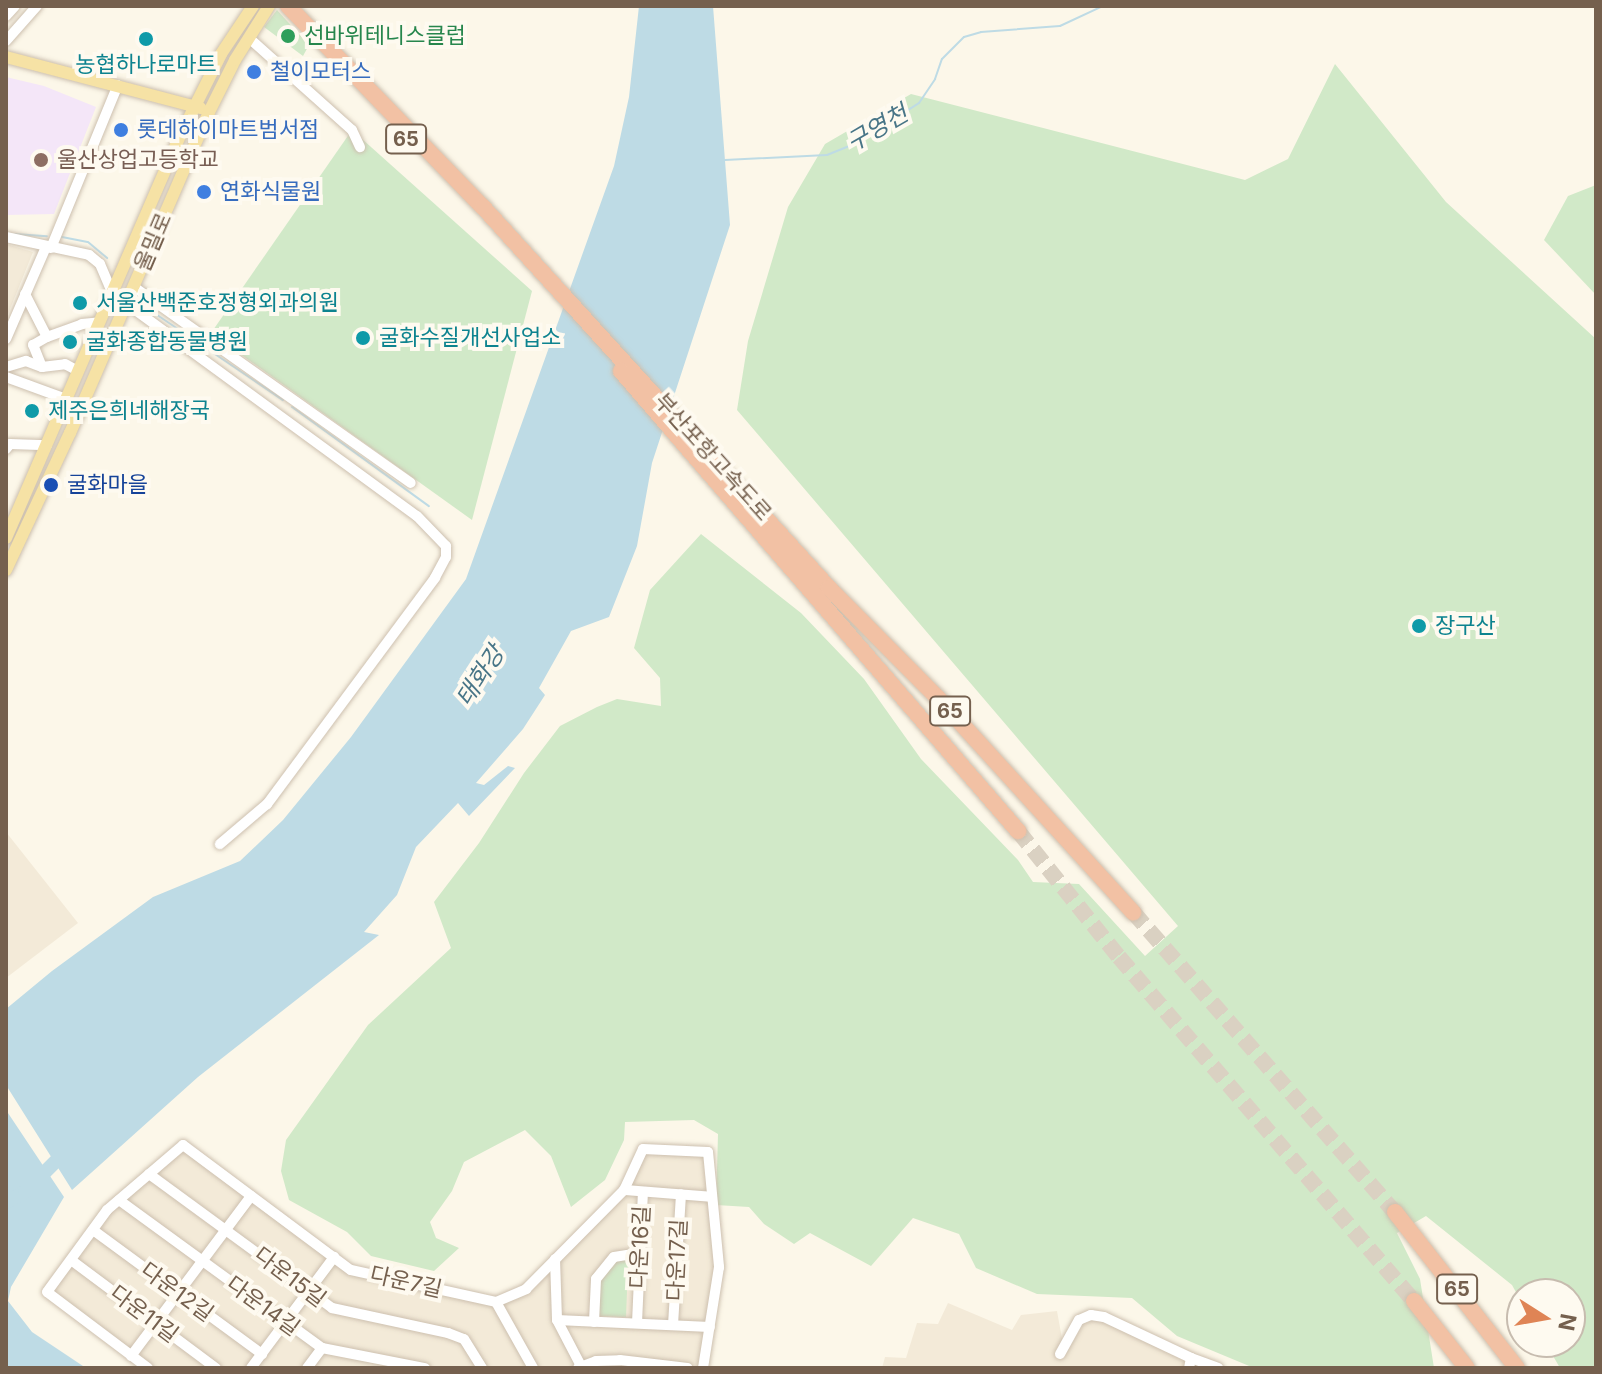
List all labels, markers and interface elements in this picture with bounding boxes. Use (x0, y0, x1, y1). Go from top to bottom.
place label: 선바위테니스클럽 (304, 23, 466, 49)
marker: 선바위테니스클럽 (279, 27, 297, 45)
marker: 농협하나로마트 (137, 30, 155, 48)
place label: 농협하나로마트 (75, 52, 217, 78)
place label: 철이모터스 (270, 59, 371, 85)
marker: 철이모터스 (245, 63, 263, 81)
water label: 구영천 (841, 99, 913, 157)
place label: 롯데하이마트범서점 (137, 117, 319, 143)
marker: 롯데하이마트범서점 (112, 121, 130, 139)
road number: 65 (384, 123, 428, 155)
place label: 울산상업고등학교 (57, 147, 219, 173)
marker: 울산상업고등학교 (32, 151, 50, 169)
place label: 연화식물원 (220, 179, 321, 205)
marker: 연화식물원 (195, 183, 213, 201)
street label: 울밀로 (129, 209, 177, 275)
place label: 서울산백준호정형외과의원 (96, 290, 339, 316)
marker: 서울산백준호정형외과의원 (71, 294, 89, 312)
place label: 굴화수질개선사업소 (379, 325, 561, 351)
place label: 굴화종합동물병원 (86, 329, 248, 355)
marker: 굴화수질개선사업소 (354, 329, 372, 347)
marker: 굴화종합동물병원 (61, 333, 79, 351)
street label: 부산포항고속도로 (649, 388, 777, 526)
place label: 제주은희네해장국 (48, 398, 210, 424)
marker: 제주은희네해장국 (23, 402, 41, 420)
place label: 굴화마을 (67, 472, 148, 498)
marker: 굴화마을 (42, 476, 60, 494)
place label: 장구산 (1435, 613, 1496, 639)
marker: 장구산 (1410, 617, 1428, 635)
water label: 태화강 (450, 640, 510, 712)
road number: 65 (928, 695, 972, 727)
street label: 다운16길 (625, 1205, 655, 1289)
street label: 다운17길 (662, 1218, 692, 1302)
street label: 다운15길 (249, 1241, 331, 1313)
street label: 다운12길 (136, 1257, 218, 1327)
street label: 다운7길 (367, 1261, 445, 1303)
street label: 다운14길 (221, 1271, 305, 1341)
road number: 65 (1435, 1273, 1479, 1305)
north arrow (1506, 1278, 1586, 1358)
street label: 다운11길 (105, 1280, 183, 1348)
text: N (1553, 1311, 1582, 1333)

